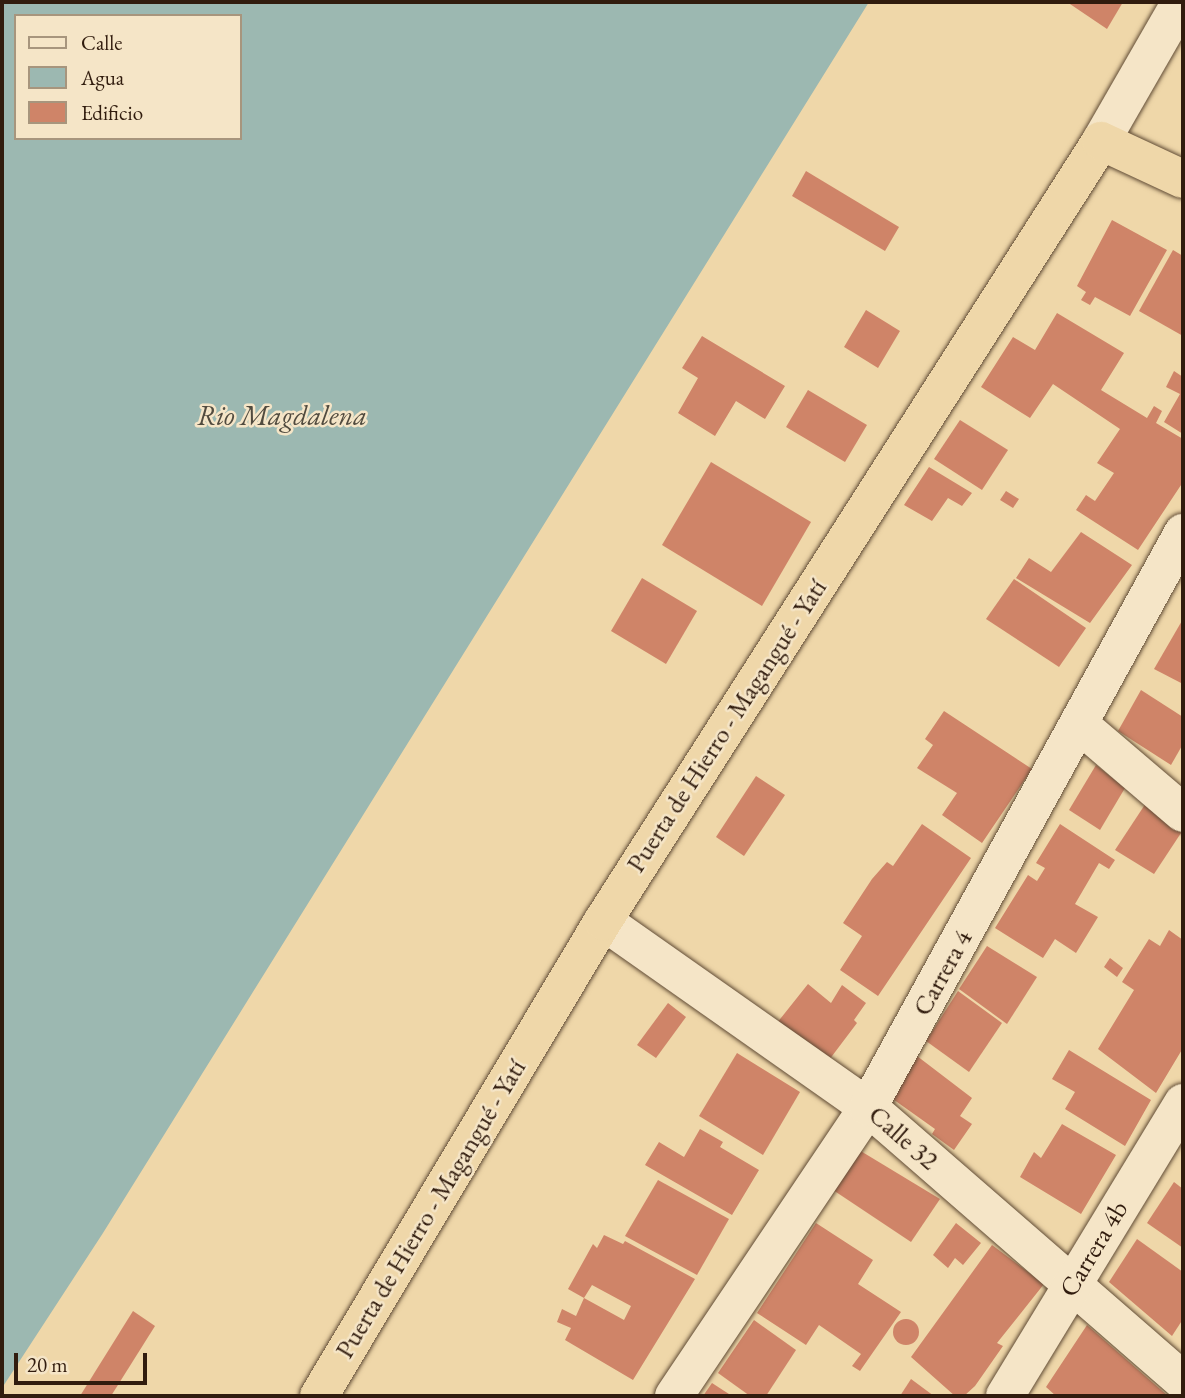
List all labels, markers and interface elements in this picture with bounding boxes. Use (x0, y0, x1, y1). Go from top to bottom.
legend (14, 14, 242, 140)
text: Calle (81, 29, 123, 56)
text: Agua (81, 64, 124, 91)
text: Edificio (81, 99, 143, 126)
water label: Rio Magdalena (197, 398, 367, 432)
street label: Puerta de Hierro - Magangué - Yatí (620, 574, 834, 878)
street label: Carrera 4 (907, 925, 979, 1021)
street label: Puerta de Hierro - Magangué - Yatí (329, 1054, 533, 1364)
street label: Calle 32 (862, 1099, 944, 1177)
street label: Carrera 4b (1053, 1195, 1135, 1303)
scale bar (18, 1338, 150, 1382)
text: 20 m (27, 1351, 68, 1378)

